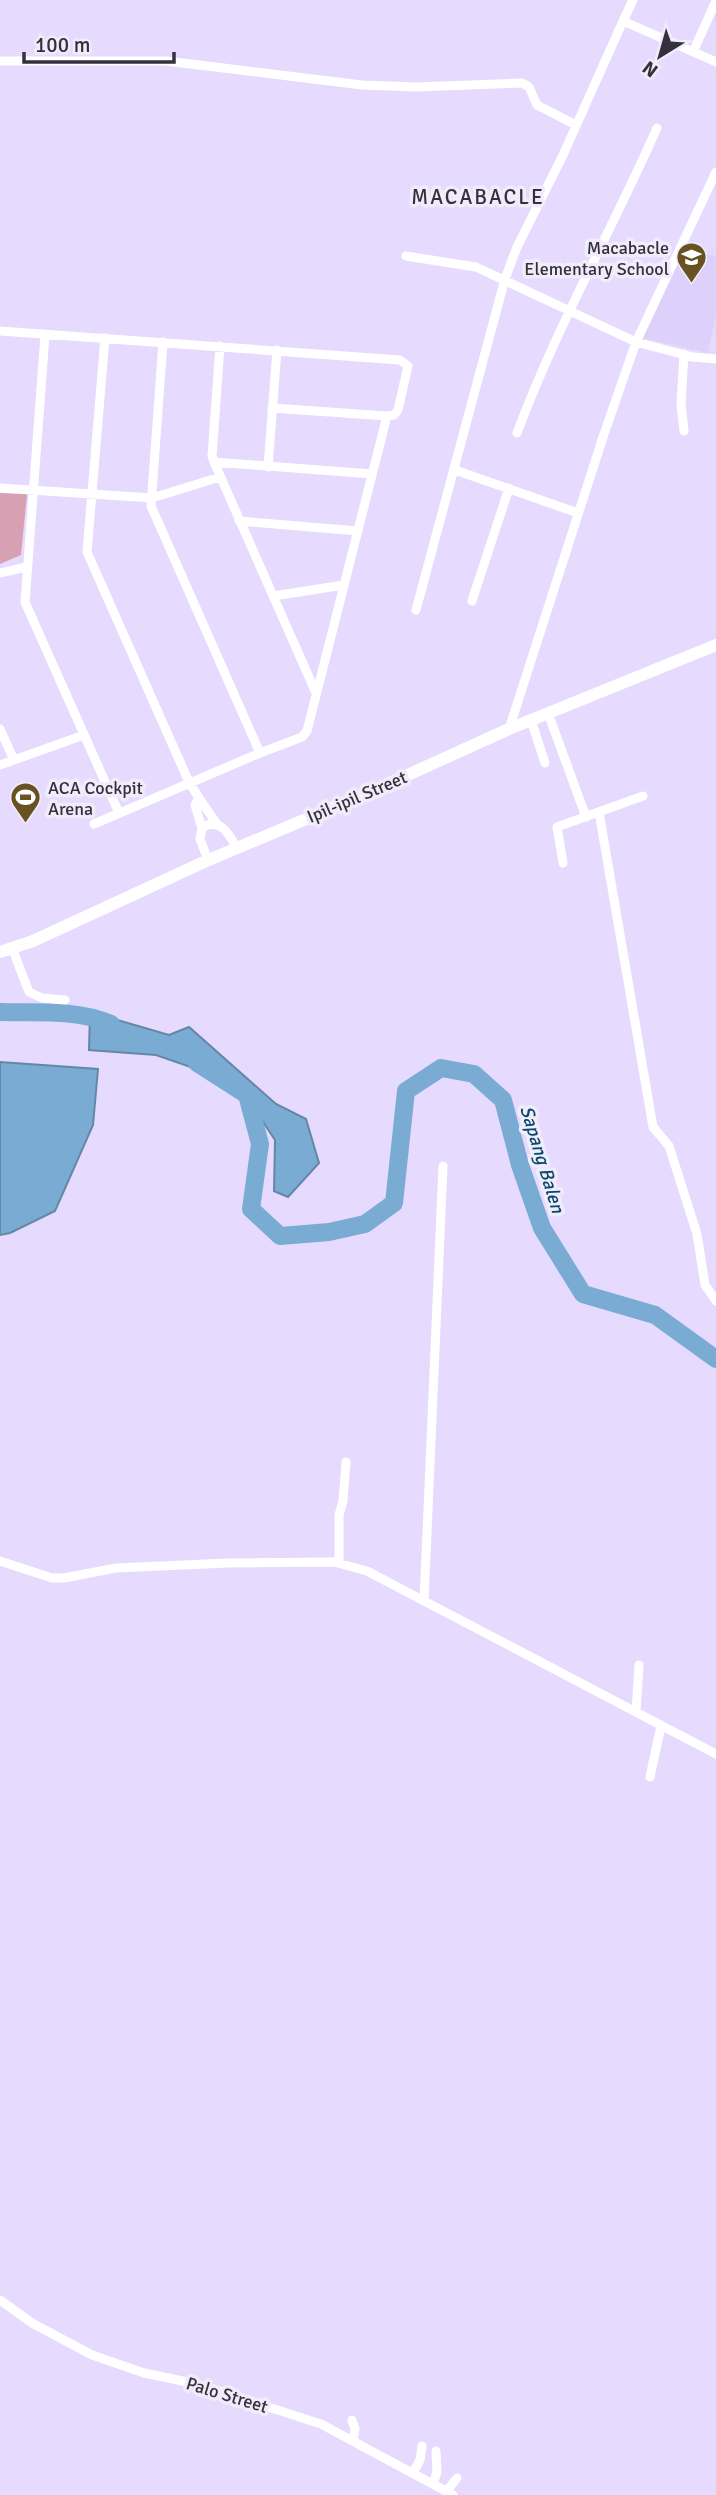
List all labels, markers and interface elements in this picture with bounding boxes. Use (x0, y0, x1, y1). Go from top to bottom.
scale bar (24, 21, 175, 65)
north arrow (625, 21, 695, 91)
text: 100 m (35, 32, 90, 58)
text: N (638, 55, 663, 82)
district label: MACABACLE (411, 184, 545, 210)
place label: Macabacle Elementary School (524, 237, 669, 280)
school or university icon: Macabacle Elementary School (675, 241, 709, 285)
street label: Ipil-ipil Street (304, 766, 410, 828)
place label: ACA Cockpit Arena (48, 777, 143, 820)
sports icon: ACA Cockpit Arena (8, 781, 42, 825)
water label: Sapang Balen (514, 1103, 570, 1216)
street label: Palo Street (183, 2372, 271, 2418)

